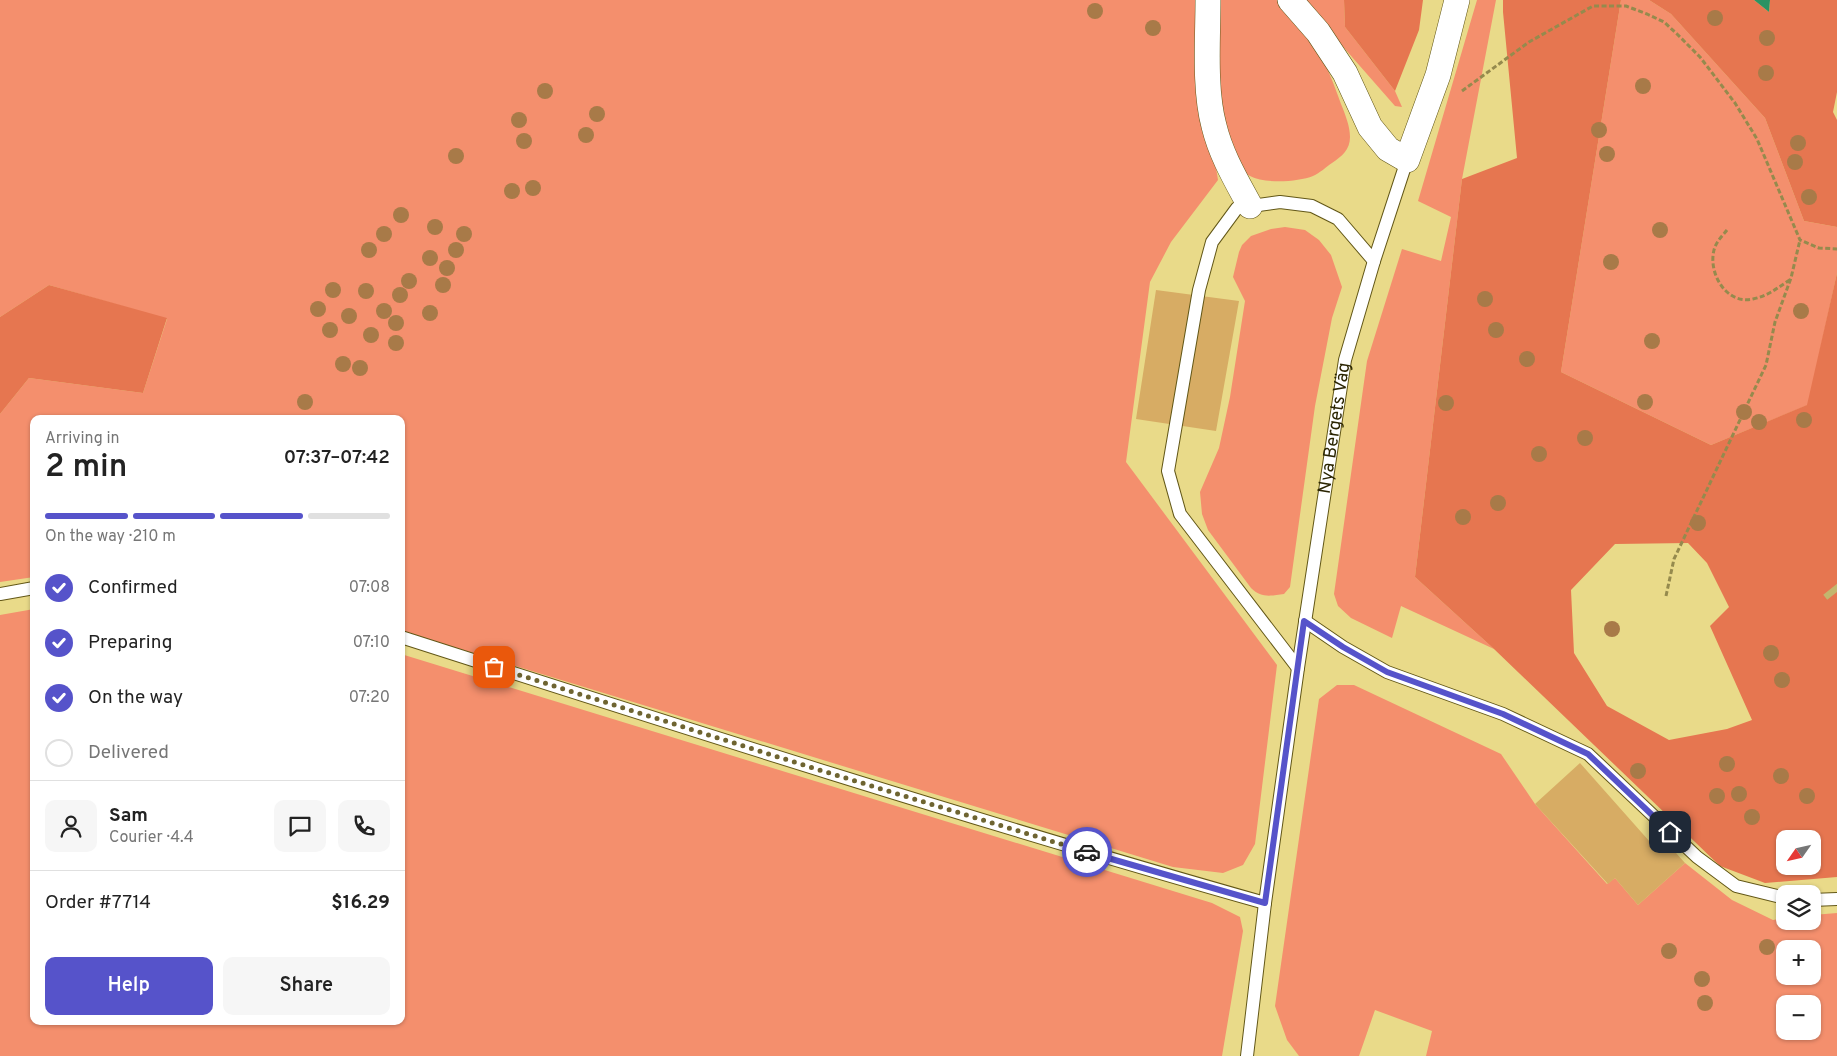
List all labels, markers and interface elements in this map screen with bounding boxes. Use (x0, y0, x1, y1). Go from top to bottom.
street label: Nya Bergets Väg (1313, 361, 1356, 495)
text: Arriving in (45, 429, 120, 449)
text: 07:37–07:42 (284, 446, 390, 470)
text: 2 min (45, 448, 127, 488)
text: On the way · 210 m (45, 527, 176, 547)
icon: check (45, 574, 73, 602)
text: Confirmed (88, 576, 178, 600)
text: 07:08 (349, 578, 390, 598)
icon: check (45, 629, 73, 657)
text: Preparing (88, 631, 172, 655)
text: 07:10 (353, 633, 390, 653)
pin (473, 646, 515, 688)
icon: bag (480, 653, 508, 681)
icon: check (45, 684, 73, 712)
text: On the way (88, 686, 183, 710)
text: 07:20 (349, 688, 390, 708)
text: Delivered (88, 741, 169, 765)
button: person (45, 800, 97, 852)
button: chat (274, 800, 326, 852)
button: phone (338, 800, 390, 852)
text: Sam (109, 804, 148, 828)
pin (1649, 811, 1691, 853)
icon: home (1656, 818, 1684, 846)
courier (1062, 827, 1112, 877)
text: Courier · 4.4 (109, 828, 194, 848)
north arrow (1776, 830, 1821, 875)
map controls (1776, 830, 1821, 1040)
icon: car (1073, 838, 1101, 866)
button: layers (1776, 885, 1821, 930)
text: Order #7714 (45, 891, 151, 915)
text: $16.29 (331, 891, 390, 915)
button: + (1776, 940, 1821, 985)
button: Help (45, 957, 213, 1015)
button: Share (223, 957, 390, 1015)
button: − (1776, 995, 1821, 1040)

